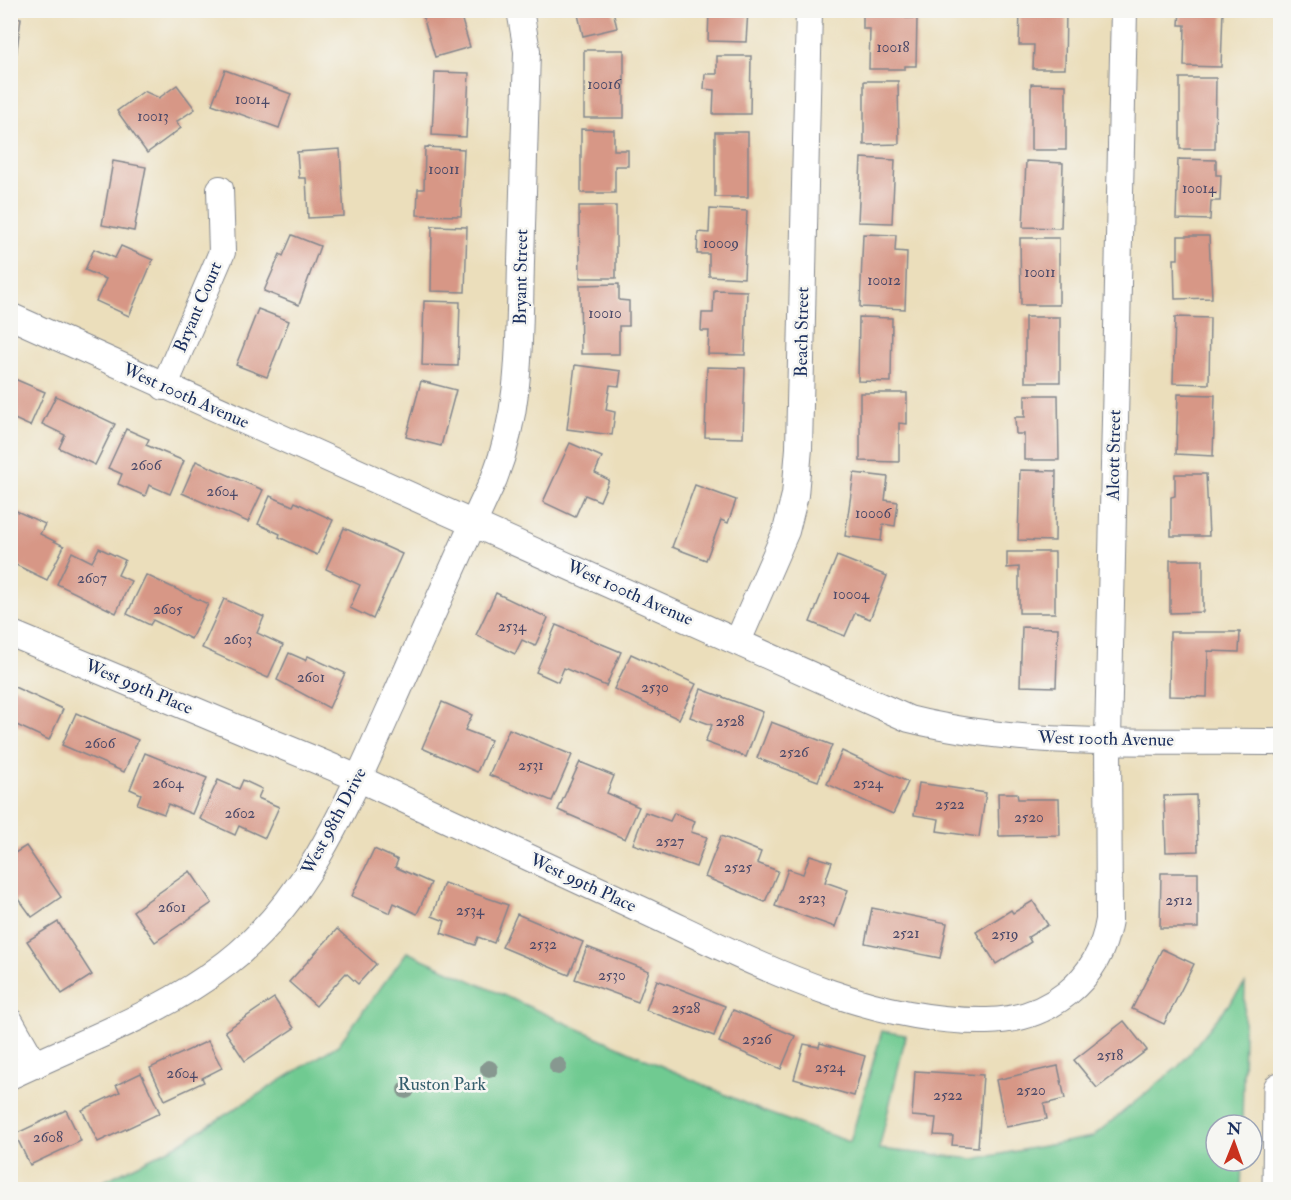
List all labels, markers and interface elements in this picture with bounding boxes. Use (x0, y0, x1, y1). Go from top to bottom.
house number: 10018 (877, 38, 909, 57)
house number: 10016 (587, 75, 622, 94)
house number: 10014 (235, 90, 270, 109)
house number: 10013 (137, 107, 169, 126)
house number: 10011 (428, 160, 460, 179)
house number: 10014 (1182, 179, 1217, 198)
street label: Bryant Street (509, 229, 533, 325)
house number: 10009 (703, 234, 739, 253)
street label: Bryant Court (169, 258, 227, 356)
house number: 10011 (1024, 263, 1056, 282)
house number: 10012 (867, 271, 901, 290)
street label: Beach Street (790, 286, 814, 377)
house number: 10010 (588, 304, 622, 323)
street label: West 100th Avenue (118, 357, 253, 434)
street label: Alcott Street (1102, 409, 1126, 502)
house number: 2606 (131, 456, 163, 475)
house number: 2604 (207, 482, 238, 501)
house number: 10006 (855, 504, 892, 523)
street label: West 100th Avenue (562, 554, 697, 631)
house number: 2607 (77, 569, 107, 588)
house number: 10004 (833, 585, 870, 604)
house number: 2605 (153, 600, 183, 619)
house number: 2534 (498, 617, 527, 636)
house number: 2603 (224, 630, 252, 649)
street label: West 99th Place (81, 654, 197, 720)
house number: 2601 (297, 668, 325, 687)
house number: 2530 (641, 678, 669, 697)
house number: 2528 (716, 712, 744, 731)
street label: West 100th Avenue (1037, 726, 1175, 752)
house number: 2606 (85, 734, 117, 753)
house number: 2526 (779, 743, 810, 762)
house number: 2531 (518, 756, 544, 775)
street label: West 98th Drive (296, 763, 372, 879)
house number: 2604 (153, 774, 184, 793)
house number: 2524 (853, 774, 884, 793)
house number: 2522 (935, 795, 965, 814)
house number: 2602 (225, 804, 256, 823)
house number: 2520 (1014, 808, 1044, 827)
house number: 2527 (656, 832, 684, 851)
street label: West 99th Place (525, 848, 640, 918)
house number: 2525 (724, 858, 753, 877)
house number: 2523 (798, 889, 826, 908)
house number: 2512 (1165, 891, 1193, 910)
house number: 2601 (158, 898, 186, 917)
house number: 2534 (456, 901, 485, 920)
house number: 2521 (892, 924, 920, 943)
house number: 2519 (991, 925, 1019, 944)
house number: 2532 (529, 935, 557, 954)
house number: 2530 (598, 966, 626, 985)
house number: 2528 (672, 999, 700, 1018)
house number: 2526 (742, 1030, 773, 1049)
house number: 2518 (1097, 1046, 1123, 1065)
house number: 2524 (815, 1058, 846, 1077)
house number: 2604 (167, 1064, 198, 1083)
park label: Ruston Park (398, 1073, 487, 1096)
house number: 2520 (1016, 1081, 1046, 1100)
house number: 2522 (933, 1086, 963, 1105)
north arrow (1204, 1113, 1264, 1173)
text: N (1226, 1119, 1242, 1139)
house number: 2608 (33, 1128, 63, 1147)

